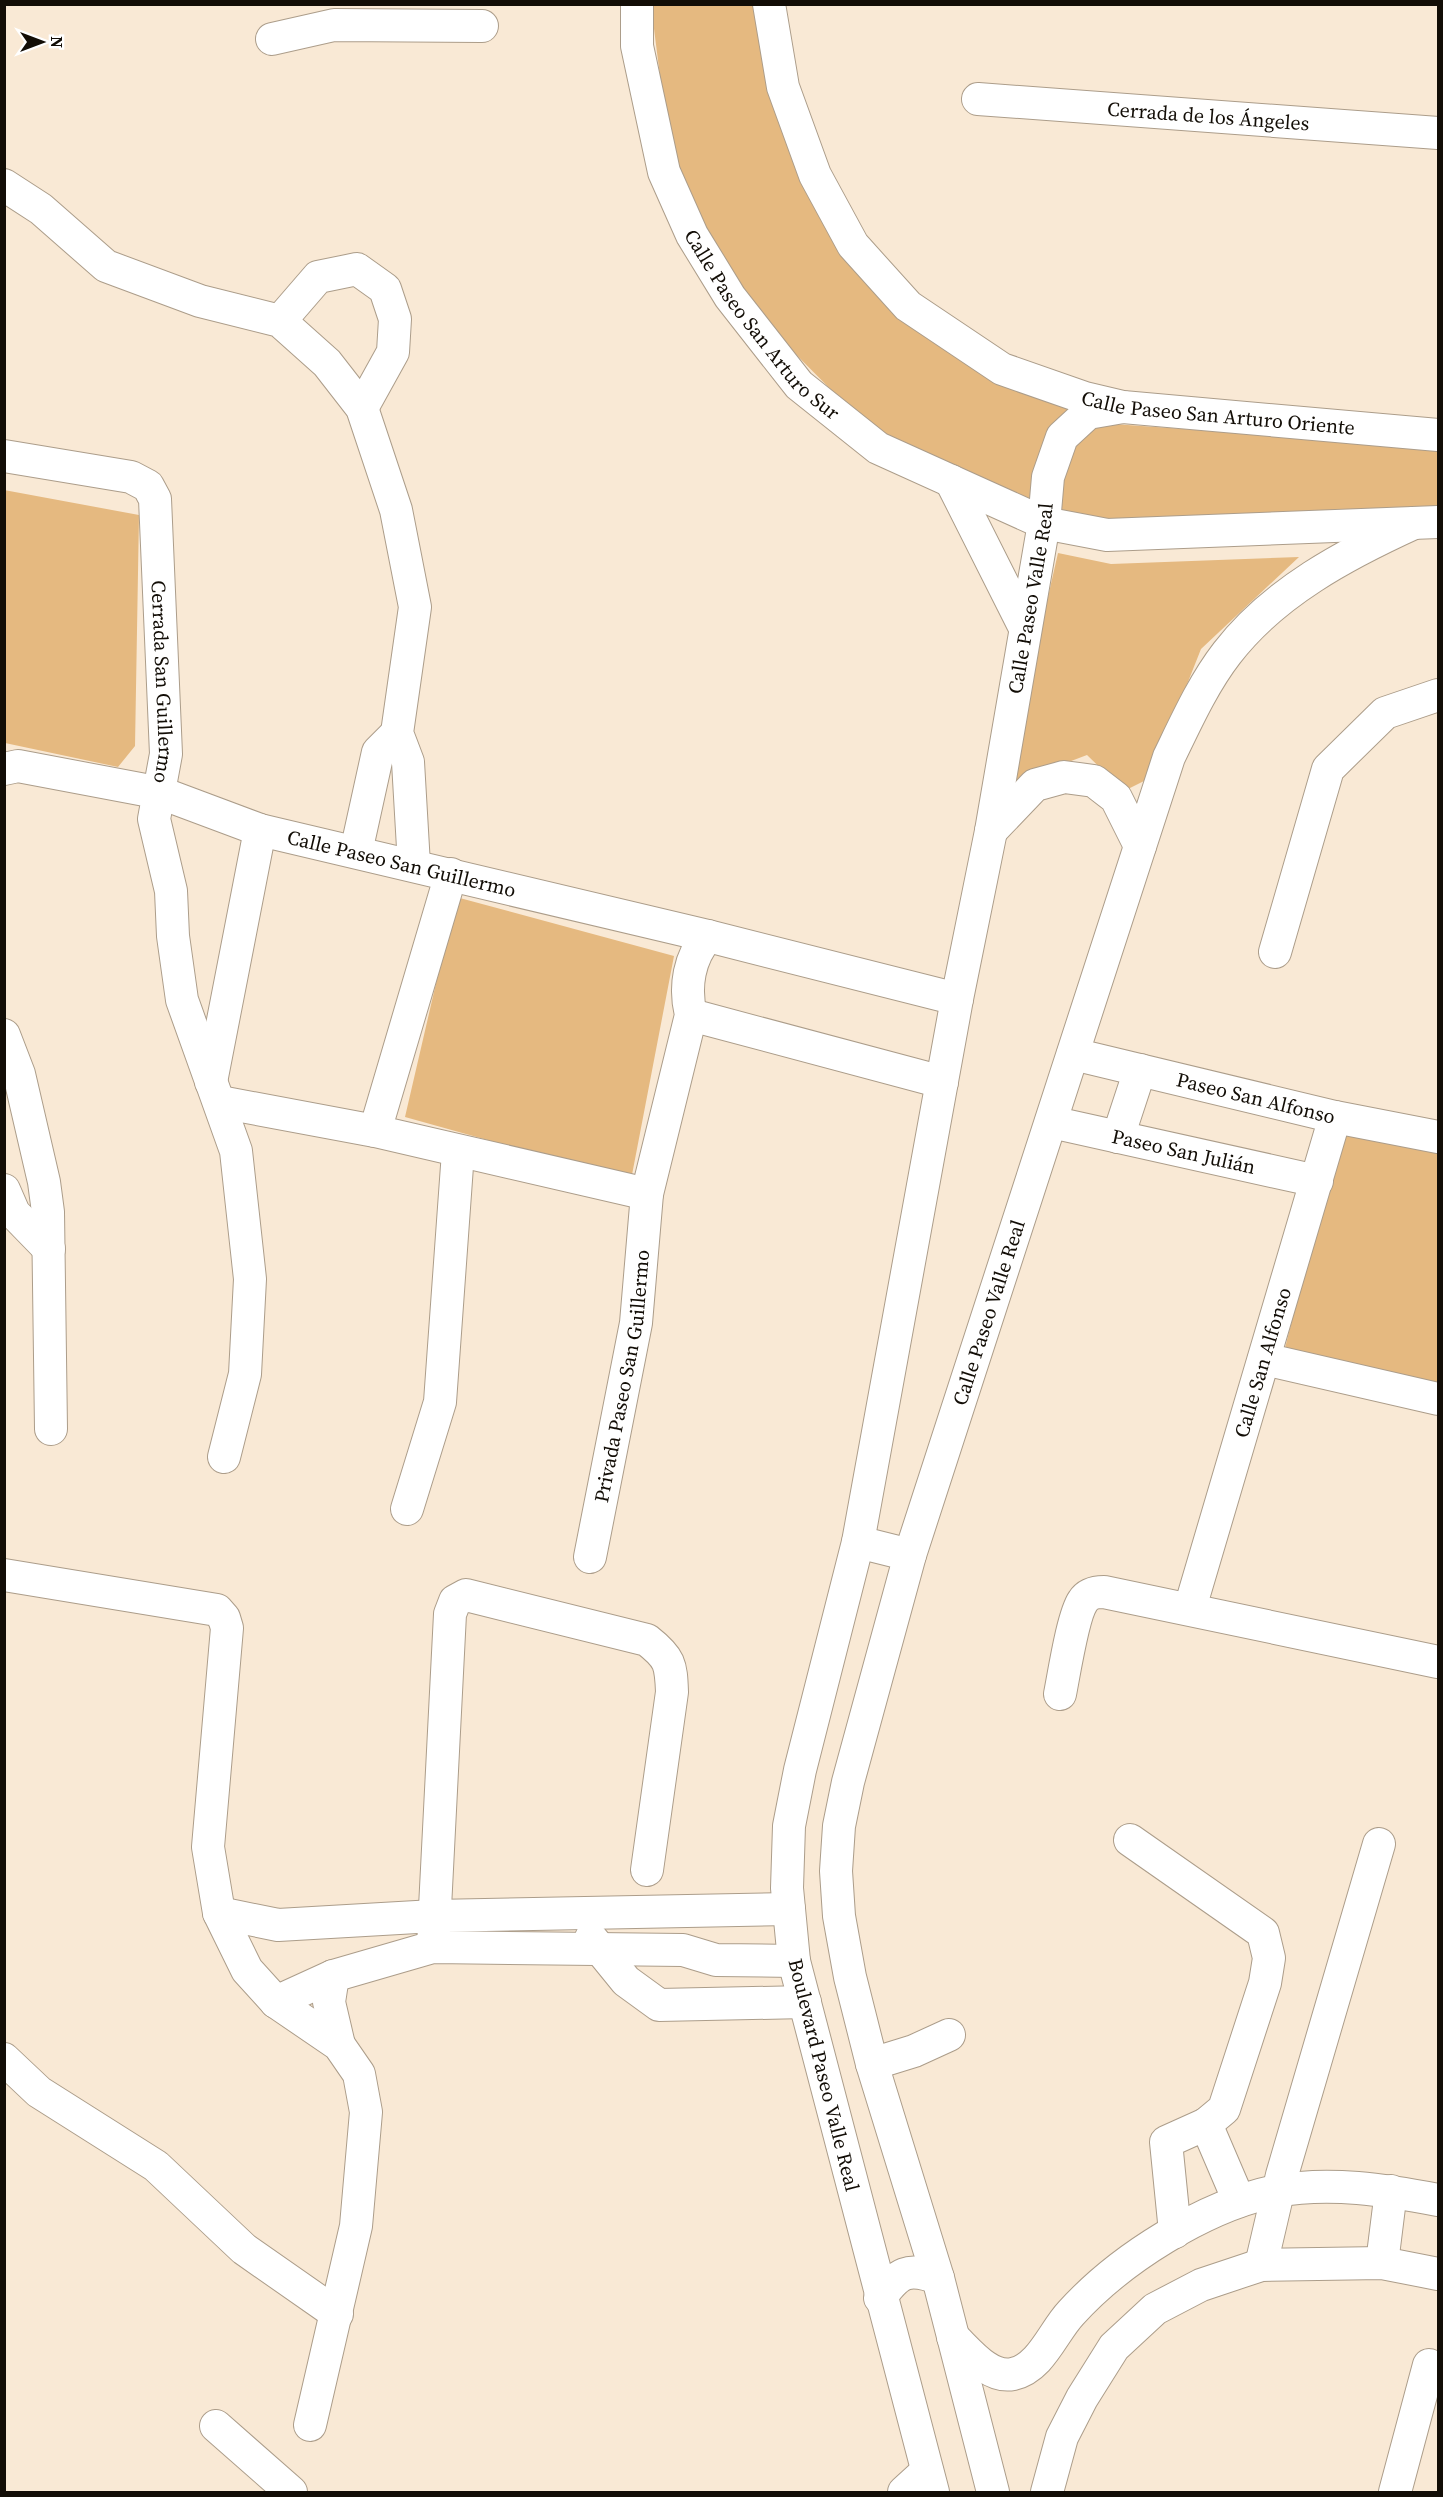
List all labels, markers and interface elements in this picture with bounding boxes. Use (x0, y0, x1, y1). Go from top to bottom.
north arrow (12, 12, 72, 72)
text: N (46, 36, 68, 48)
street label: Cerrada de los Ángeles (1106, 95, 1310, 137)
street label: Calle Paseo San Arturo Sur (678, 224, 846, 427)
street label: Calle Paseo San Arturo Oriente (1079, 384, 1356, 442)
street label: Calle Paseo Valle Real (1001, 502, 1060, 696)
street label: Cerrada San Guillermo (145, 580, 180, 786)
street label: Calle Paseo San Guillermo (284, 823, 519, 904)
street label: Paseo San Alfonso (1174, 1065, 1338, 1131)
street label: Paseo San Julián (1109, 1122, 1258, 1181)
street label: Calle Paseo Valle Real (946, 1216, 1032, 1409)
street label: Privada Paseo San Guillermo (587, 1248, 656, 1505)
street label: Calle San Alfonso (1227, 1284, 1298, 1441)
street label: Boulevard Paseo Valle Real (782, 1956, 866, 2194)

